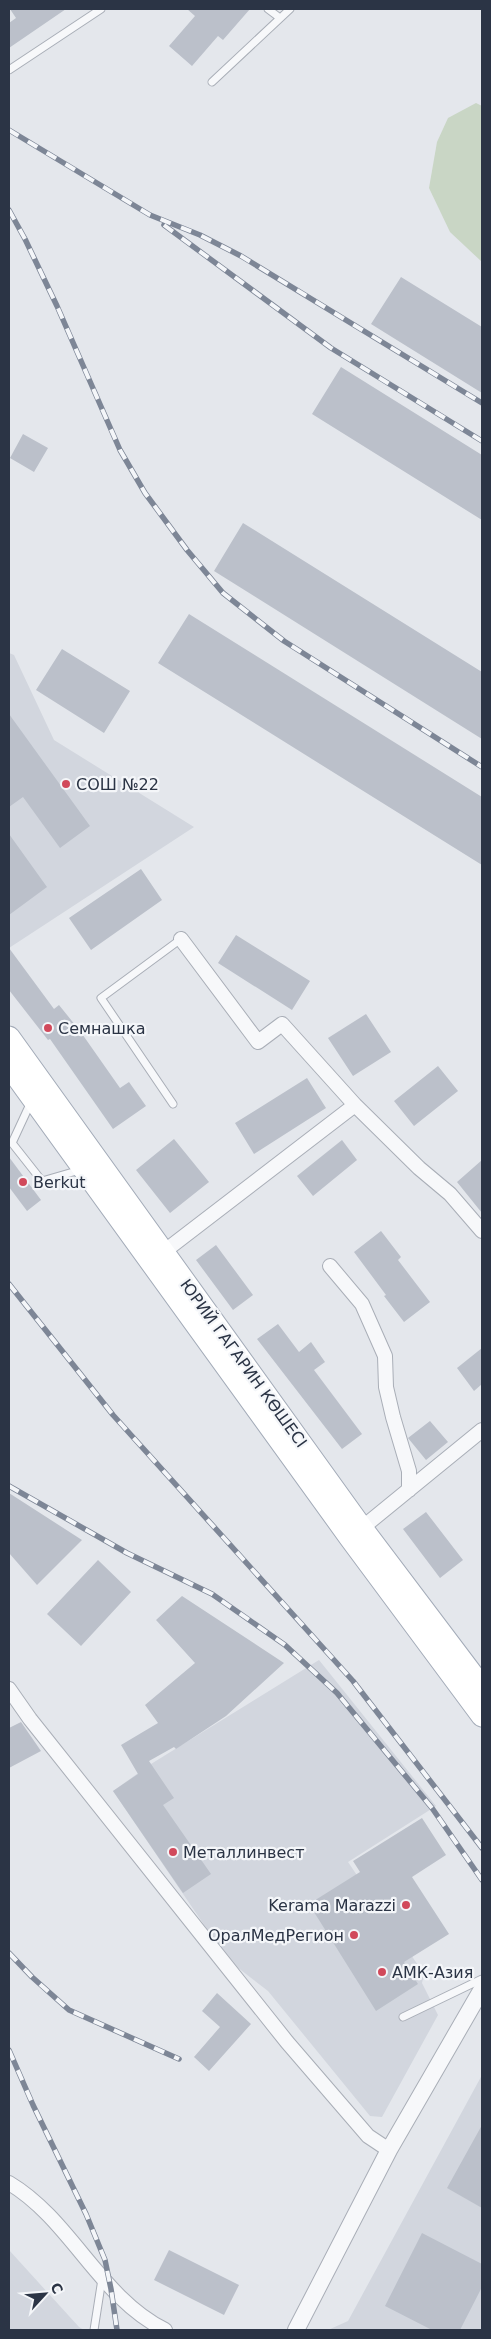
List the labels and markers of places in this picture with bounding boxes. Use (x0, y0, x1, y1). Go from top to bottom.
place label: СОШ №22 (76, 775, 159, 794)
marker: СОШ №22 (60, 778, 72, 790)
place label: Семнашка (58, 1019, 145, 1038)
marker: Семнашка (42, 1022, 54, 1034)
place label: Berkut (33, 1173, 86, 1192)
marker: Berkut (17, 1176, 29, 1188)
place label: Металлинвест (183, 1843, 304, 1862)
marker: Металлинвест (167, 1846, 179, 1858)
place label: Kerama Marazzi (268, 1896, 396, 1915)
marker: Kerama Marazzi (400, 1899, 412, 1911)
place label: ОралМедРегион (208, 1926, 344, 1945)
marker: ОралМедРегион (348, 1929, 360, 1941)
place label: АМК-Азия (392, 1963, 473, 1982)
marker: АМК-Азия (376, 1966, 388, 1978)

